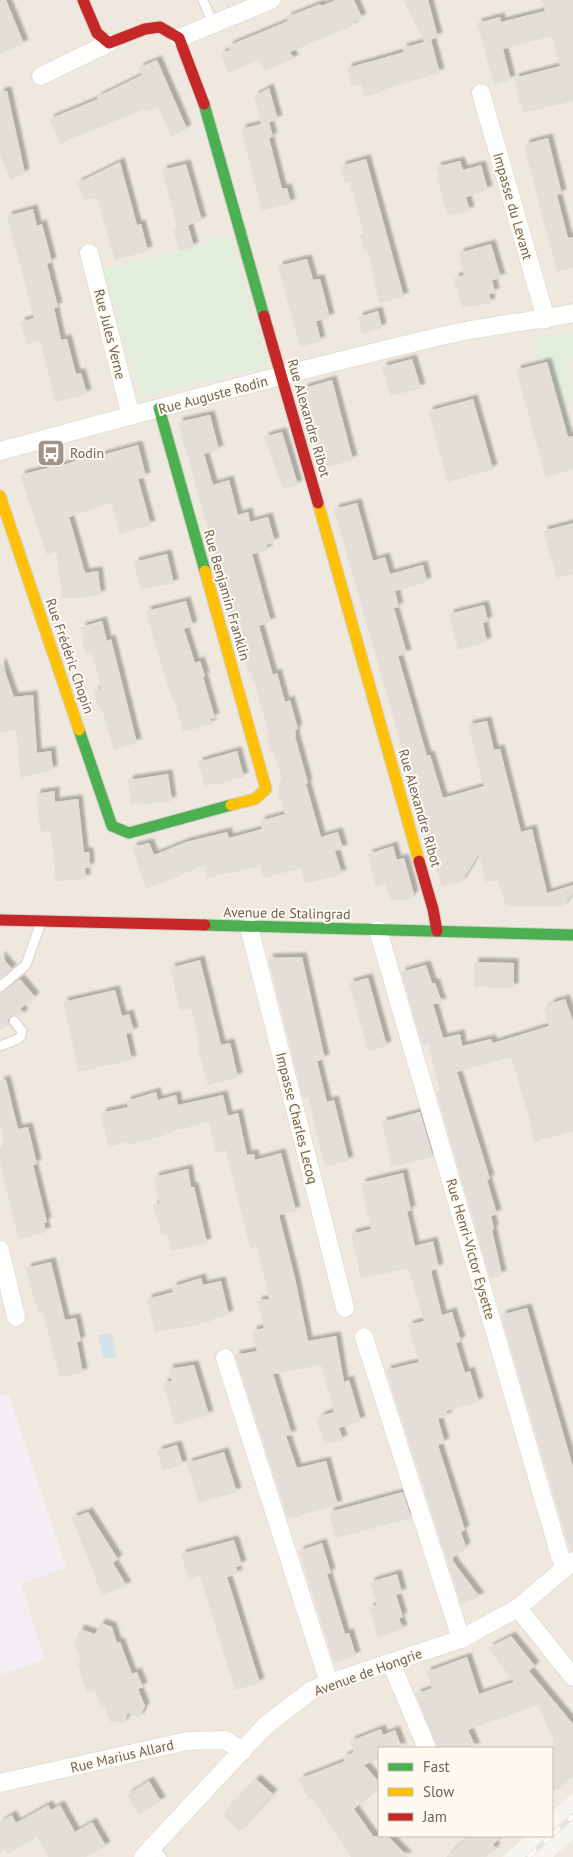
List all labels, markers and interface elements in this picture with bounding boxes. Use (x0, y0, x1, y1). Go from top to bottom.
street label: Impasse du Levant (489, 150, 537, 262)
street label: Rue Jules Verne (90, 287, 130, 381)
street label: Rue Alexandre Ribot (284, 357, 335, 479)
street label: Rue Auguste Rodin (156, 372, 270, 418)
bus stop icon: Rodin (36, 438, 66, 468)
place label: Rodin (70, 444, 104, 462)
street label: Rue Benjamin Franklin (200, 527, 254, 663)
street label: Rue Frédéric Chopin (42, 596, 98, 716)
street label: Rue Alexandre Ribot (395, 747, 446, 869)
street label: Avenue de Stalingrad (223, 903, 351, 923)
street label: Impasse Charles Lecoq (272, 1050, 322, 1186)
street label: Rue Henri-Victor Eysette (442, 1176, 500, 1322)
street label: Avenue de Hongrie (312, 1644, 424, 1700)
street label: Rue Marius Allard (69, 1735, 175, 1777)
legend (378, 1747, 553, 1837)
text: Fast (423, 1757, 450, 1776)
text: Slow (423, 1782, 454, 1801)
text: Jam (422, 1807, 447, 1826)

